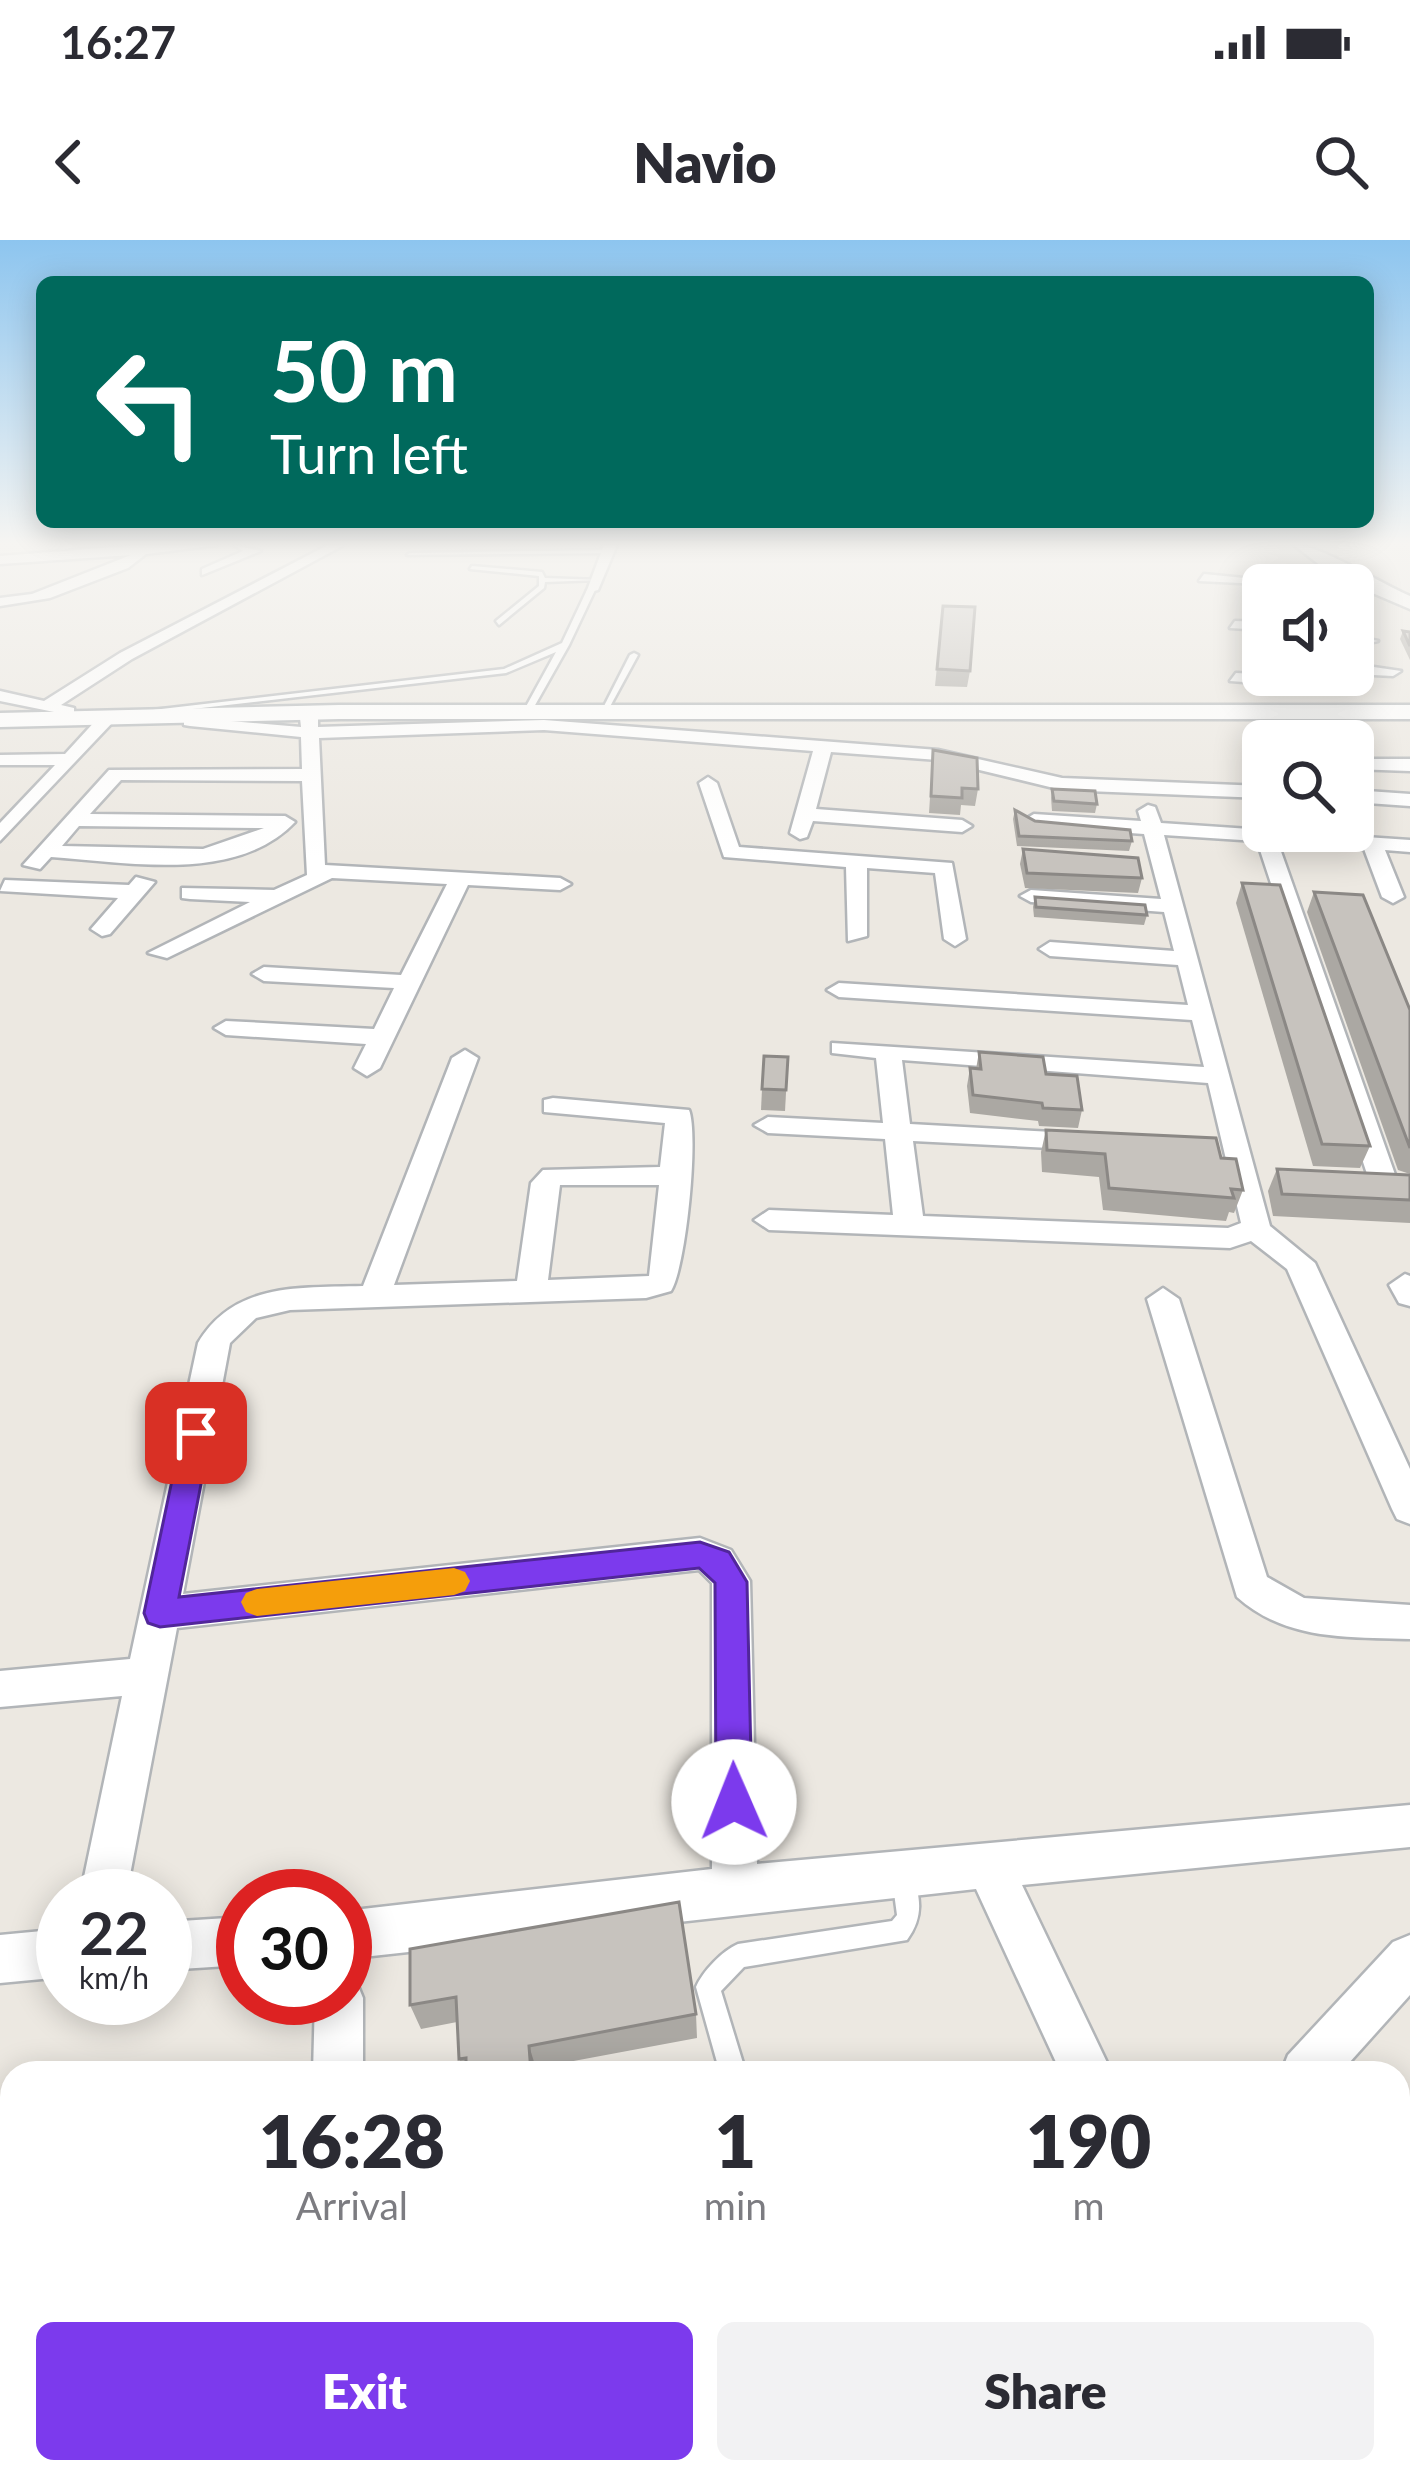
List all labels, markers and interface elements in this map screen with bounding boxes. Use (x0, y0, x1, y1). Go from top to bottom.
text: 16:27 (60, 15, 176, 69)
icon: back (36, 129, 102, 195)
icon: search (1308, 129, 1374, 195)
text: Navio (633, 130, 777, 195)
text: 50 m (270, 319, 458, 420)
icon: left (72, 324, 228, 480)
text: Turn left (270, 421, 468, 486)
map controls (1242, 564, 1374, 852)
button: sound (1242, 564, 1374, 696)
button: search (1242, 720, 1374, 852)
pin (145, 1382, 247, 1484)
icon: arrive (163, 1400, 229, 1466)
position arrow (671, 1739, 797, 1865)
speed limit sign: 30 (216, 1869, 372, 2025)
text: 22 (79, 1896, 149, 1968)
text: km/h (79, 1959, 149, 1995)
text: 16:28 (259, 2097, 445, 2183)
text: 1 (715, 2097, 756, 2183)
text: 190 (1026, 2097, 1151, 2183)
text: Arrival (296, 2182, 408, 2228)
text: min (704, 2182, 767, 2228)
text: m (1072, 2182, 1105, 2228)
button: Exit (36, 2322, 693, 2460)
button: Share (717, 2322, 1374, 2460)

